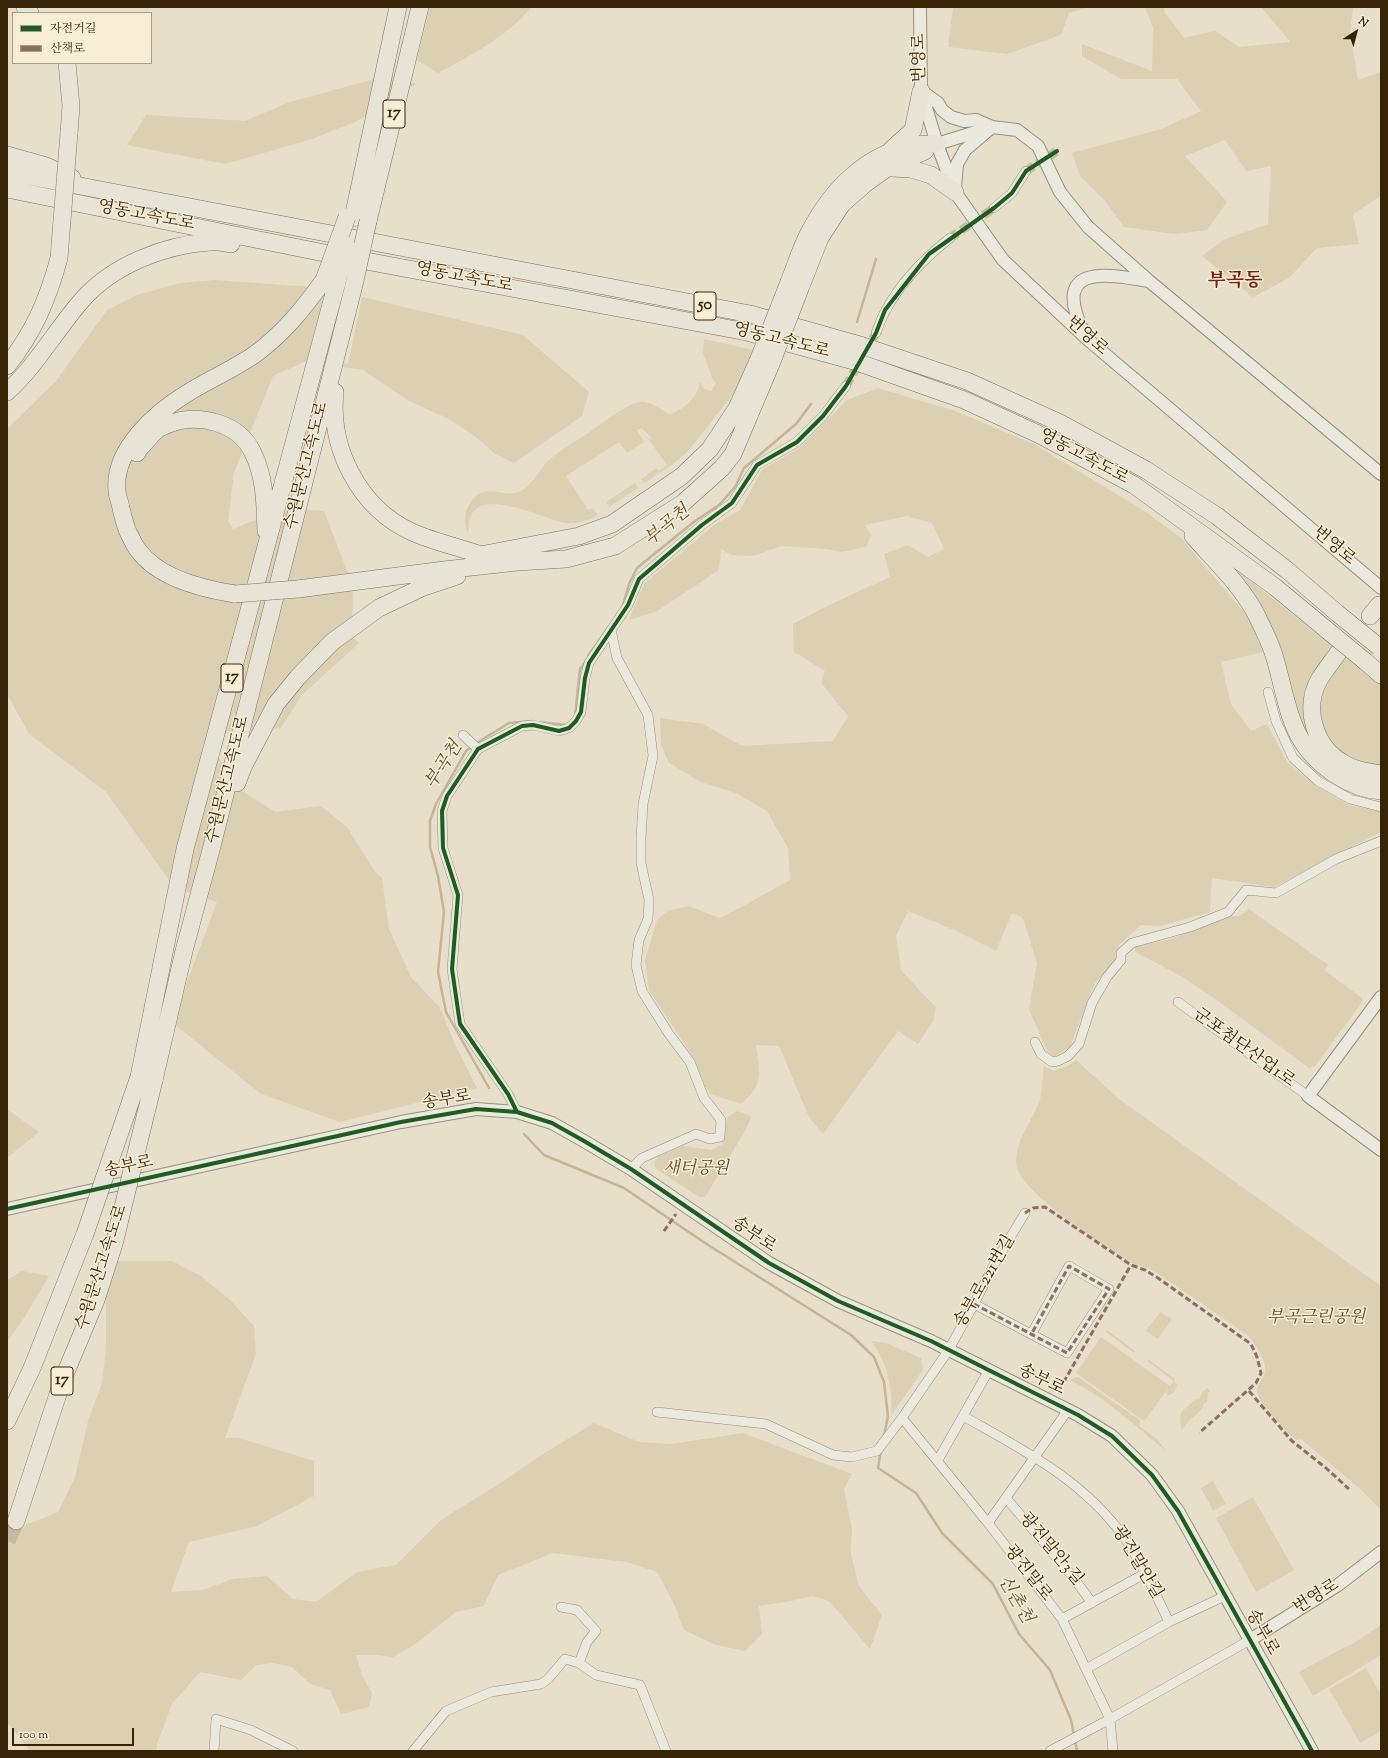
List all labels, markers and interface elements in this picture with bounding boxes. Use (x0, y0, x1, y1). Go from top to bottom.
legend (12, 12, 152, 64)
north arrow (1336, 12, 1376, 52)
text: N (1355, 13, 1371, 31)
text: 자전거길 (50, 20, 96, 38)
street label: 번영로 (910, 33, 932, 83)
text: 산책로 (50, 40, 85, 58)
road number: 17 (383, 100, 405, 128)
street label: 영동고속도로 (96, 198, 196, 236)
street label: 영동고속도로 (414, 260, 514, 298)
district label: 부곡동 (1207, 272, 1263, 294)
road number: 50 (694, 292, 716, 320)
street label: 번영로 (1061, 313, 1111, 361)
street label: 영동고속도로 (731, 320, 831, 364)
street label: 수원문산고속도로 (282, 400, 334, 532)
street label: 영동고속도로 (1035, 426, 1131, 490)
water label: 부곡천 (641, 502, 695, 552)
street label: 번영로 (1308, 523, 1358, 571)
road number: 17 (221, 664, 243, 692)
street label: 수원문산고속도로 (203, 714, 255, 846)
water label: 부곡천 (422, 738, 468, 794)
street label: 군포첨단산업1로 (1188, 1005, 1298, 1093)
street label: 송부로 (421, 1087, 473, 1115)
street label: 송부로 (103, 1153, 155, 1183)
park label: 새터공원 (663, 1160, 729, 1180)
street label: 수원문산고속도로 (73, 1202, 133, 1334)
street label: 송부로 (727, 1214, 779, 1258)
street label: 송부로221번길 (951, 1232, 1021, 1332)
park label: 부곡근린공원 (1267, 1309, 1365, 1329)
street label: 송부로 (1014, 1361, 1068, 1401)
road number: 17 (51, 1367, 73, 1395)
street label: 광진말안3길 (1014, 1509, 1086, 1591)
street label: 광진말안길 (1106, 1523, 1166, 1603)
street label: 광진말로 (999, 1542, 1055, 1606)
water label: 신촌천 (992, 1572, 1036, 1628)
street label: 번영로 (1291, 1576, 1343, 1620)
street label: 송부로 (1240, 1607, 1282, 1659)
scale bar (14, 1720, 136, 1746)
text: 100 m (19, 1726, 48, 1744)

